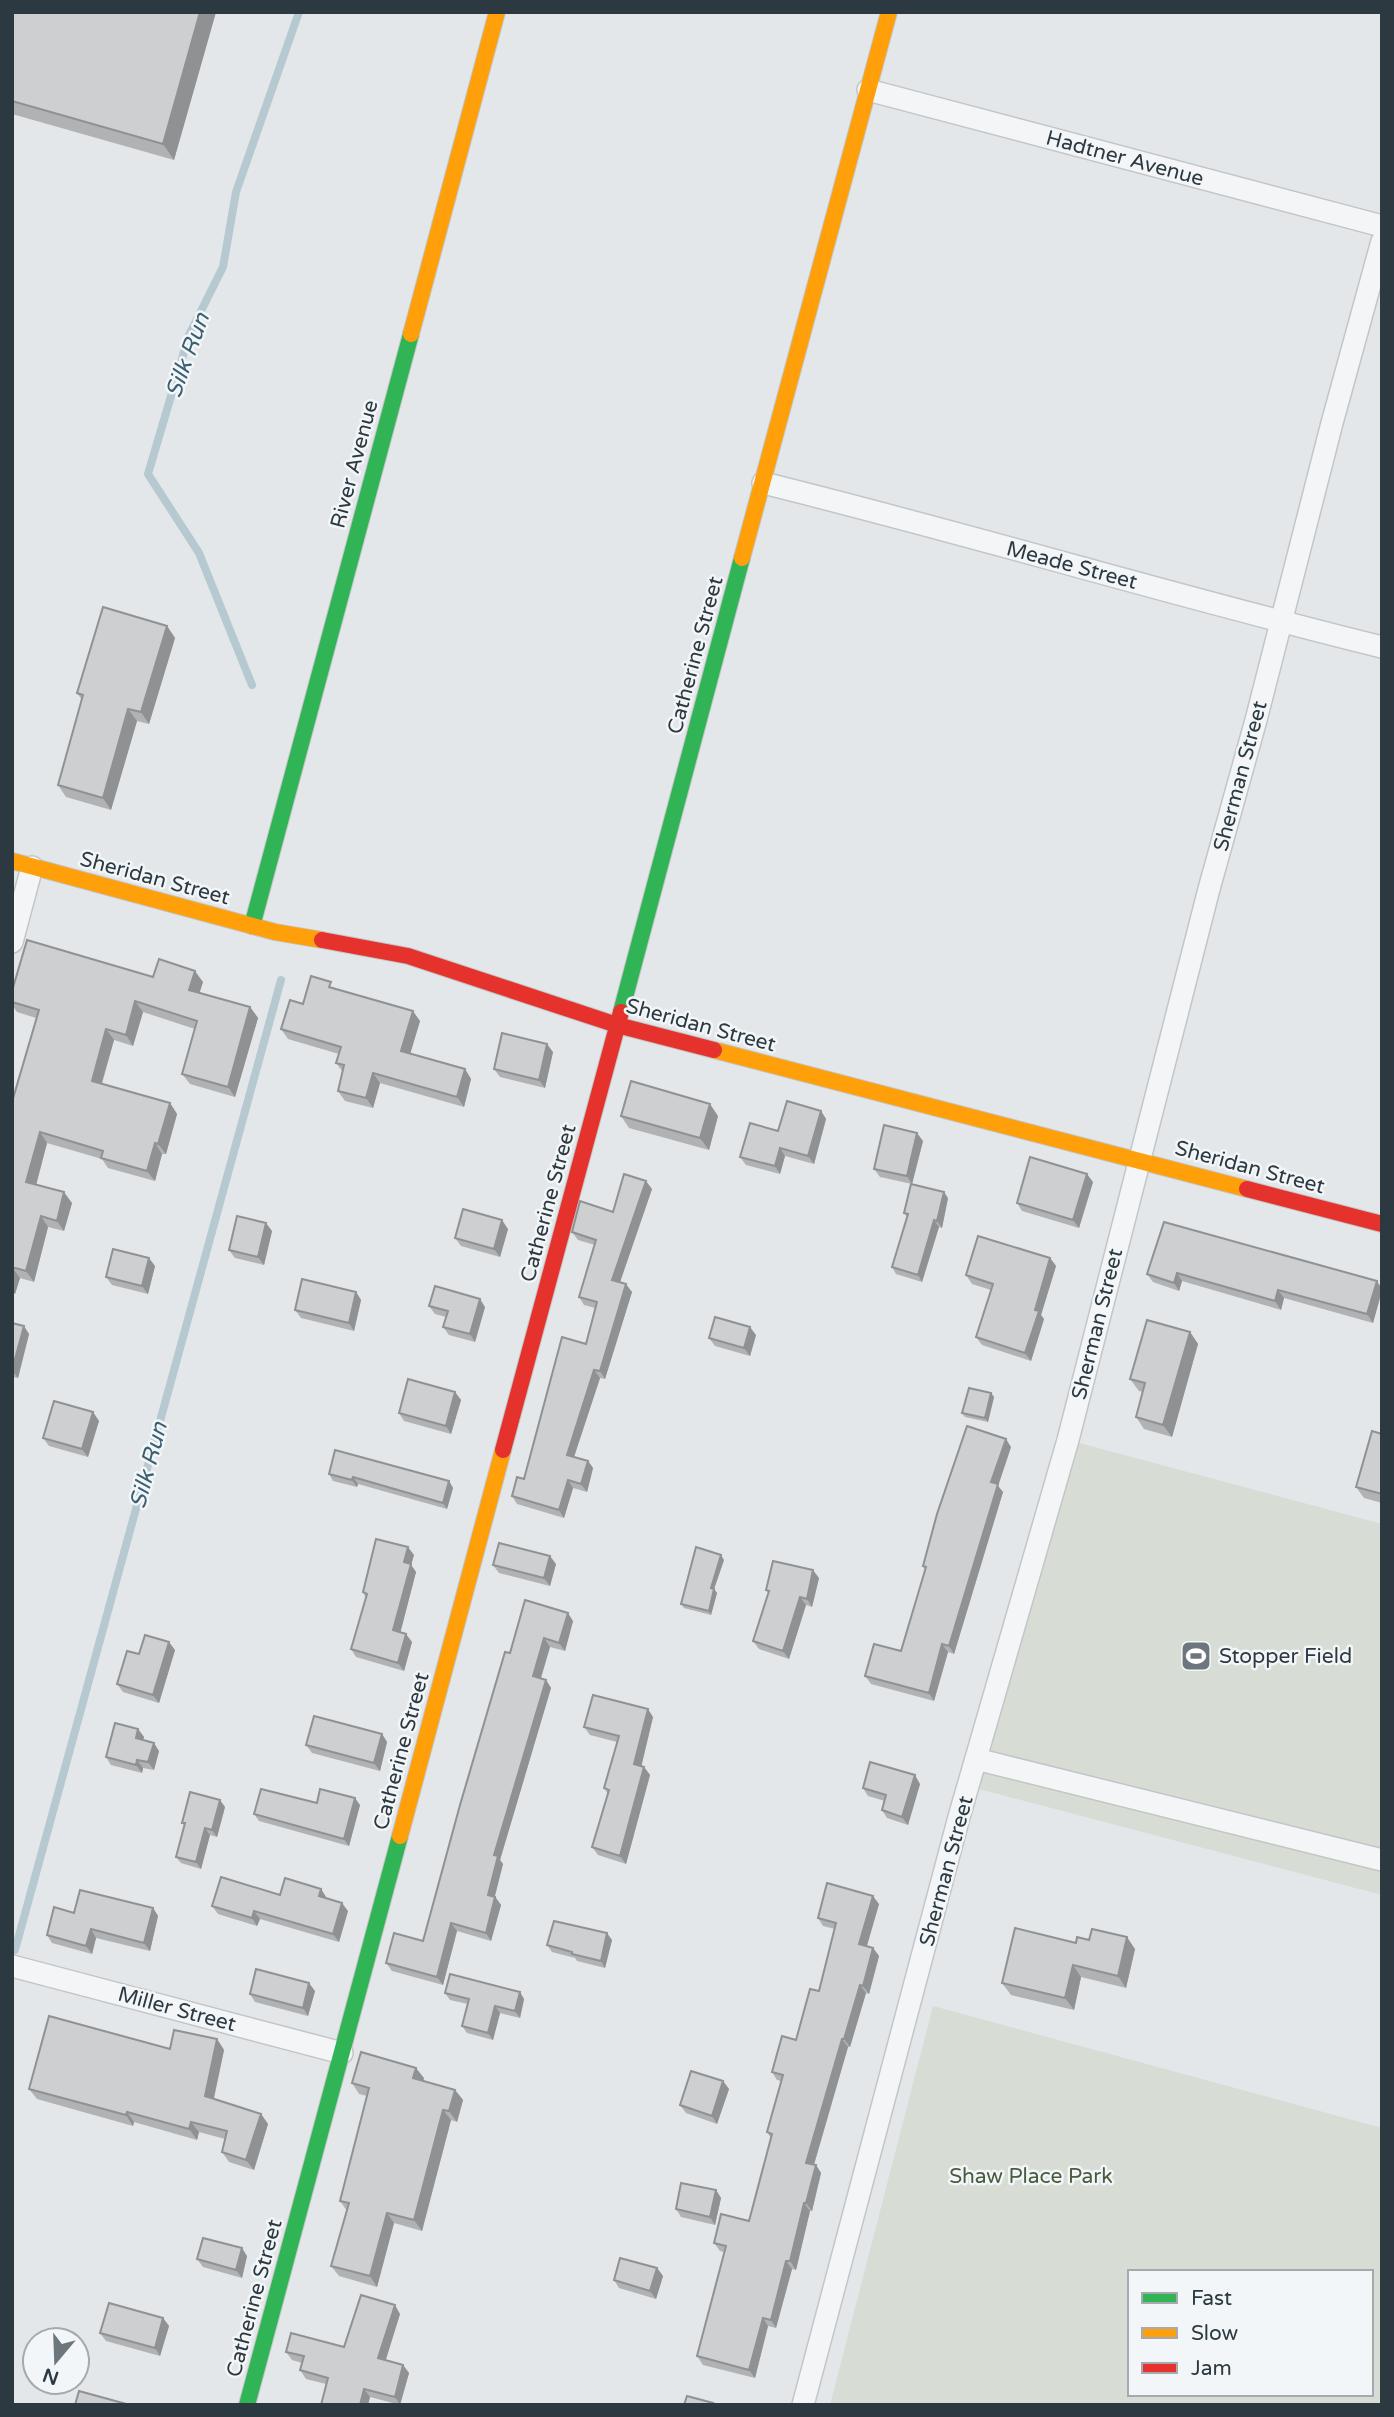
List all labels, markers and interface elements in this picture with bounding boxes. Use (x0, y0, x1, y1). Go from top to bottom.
street label: Hadtner Avenue (1043, 125, 1207, 192)
water label: Silk Run (160, 308, 217, 402)
street label: River Avenue (325, 397, 384, 531)
street label: Meade Street (1004, 536, 1140, 595)
street label: Catherine Street (662, 574, 729, 737)
street label: Sherman Street (1208, 698, 1273, 854)
street label: Sheridan Street (77, 846, 233, 910)
street label: Sheridan Street (623, 993, 779, 1057)
street label: Catherine Street (515, 1122, 582, 1285)
street label: Sheridan Street (1172, 1135, 1328, 1199)
street label: Sherman Street (1067, 1246, 1128, 1402)
water label: Silk Run (124, 1418, 174, 1512)
sports icon: Stopper Field (1179, 1639, 1213, 1673)
place label: Stopper Field (1219, 1644, 1352, 1669)
street label: Catherine Street (368, 1670, 435, 1833)
street label: Sherman Street (914, 1793, 979, 1949)
street label: Miller Street (115, 1982, 239, 2037)
park label: Shaw Place Park (949, 2164, 1113, 2189)
street label: Catherine Street (221, 2217, 288, 2380)
legend (1128, 2270, 1373, 2396)
text: Fast (1191, 2286, 1232, 2311)
text: Slow (1191, 2321, 1239, 2346)
north arrow (21, 2326, 91, 2396)
text: Jam (1191, 2356, 1232, 2381)
text: N (40, 2363, 62, 2389)

